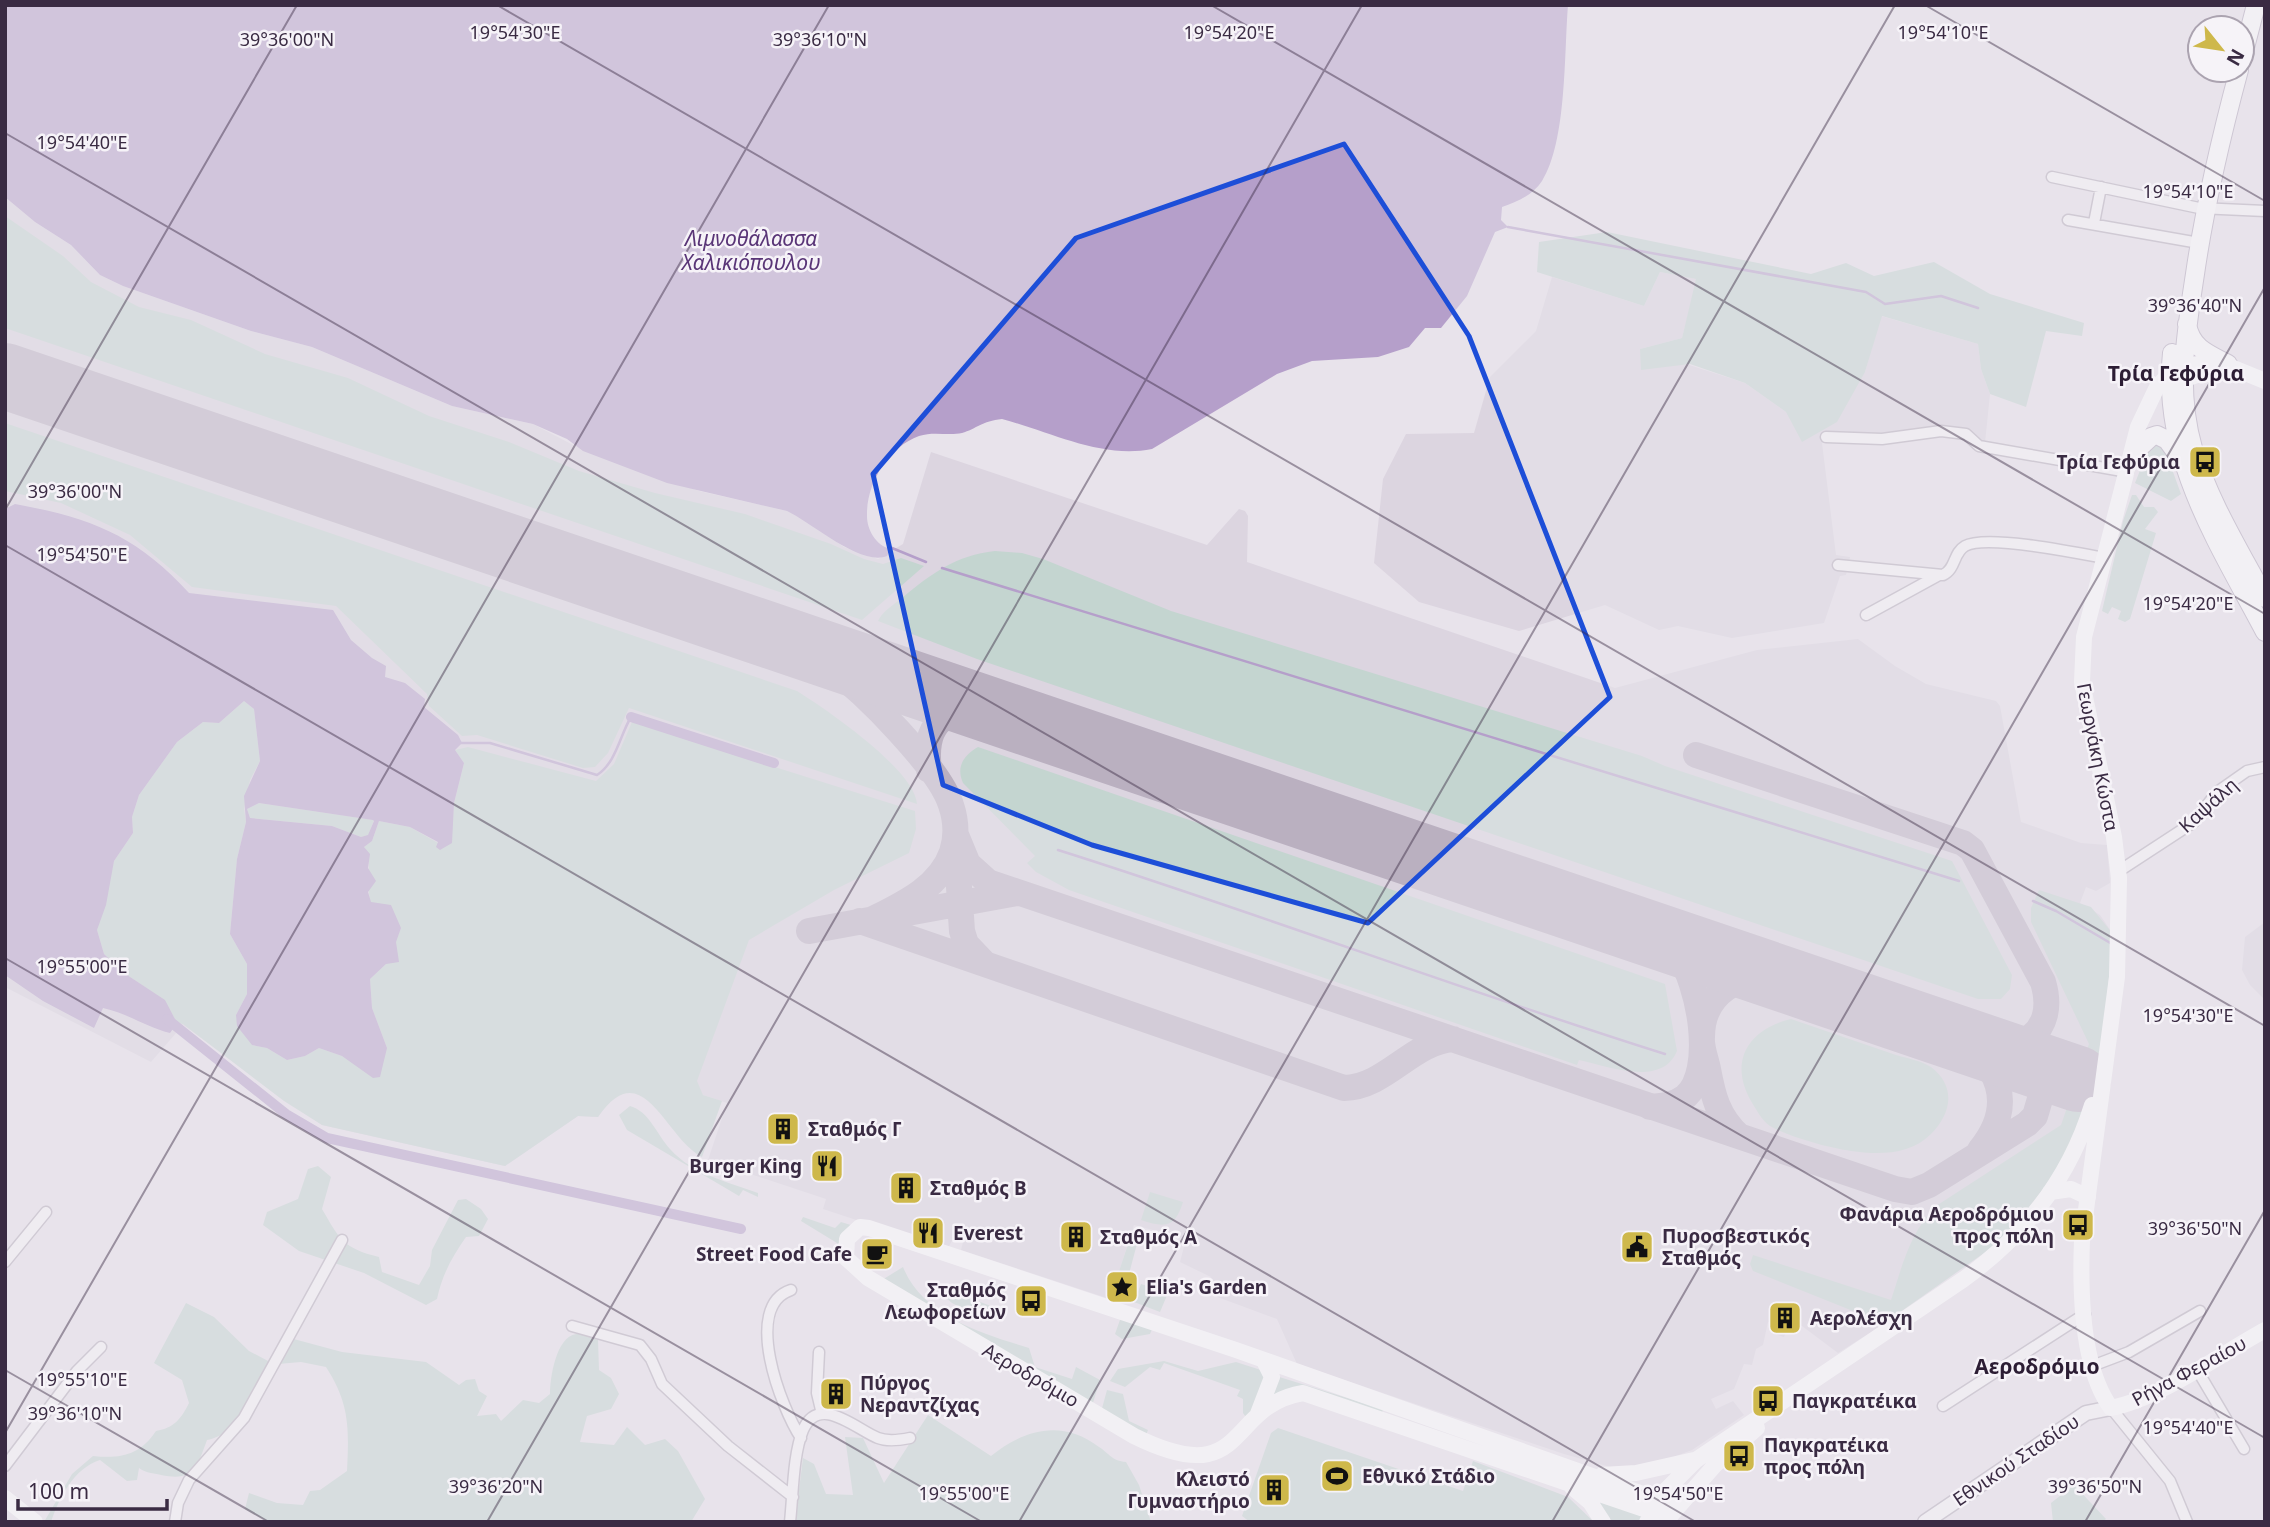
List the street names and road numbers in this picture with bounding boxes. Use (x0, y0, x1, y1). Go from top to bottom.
street label: Γεωργάκη Κώστα (2071, 681, 2125, 834)
street label: Καψάλη (2173, 772, 2243, 838)
street label: Ρήγα Φεραίου (2127, 1330, 2251, 1412)
street label: Αεροδρόμιο (978, 1337, 1084, 1413)
street label: Εθνικού Σταδίου (1948, 1408, 2084, 1512)

